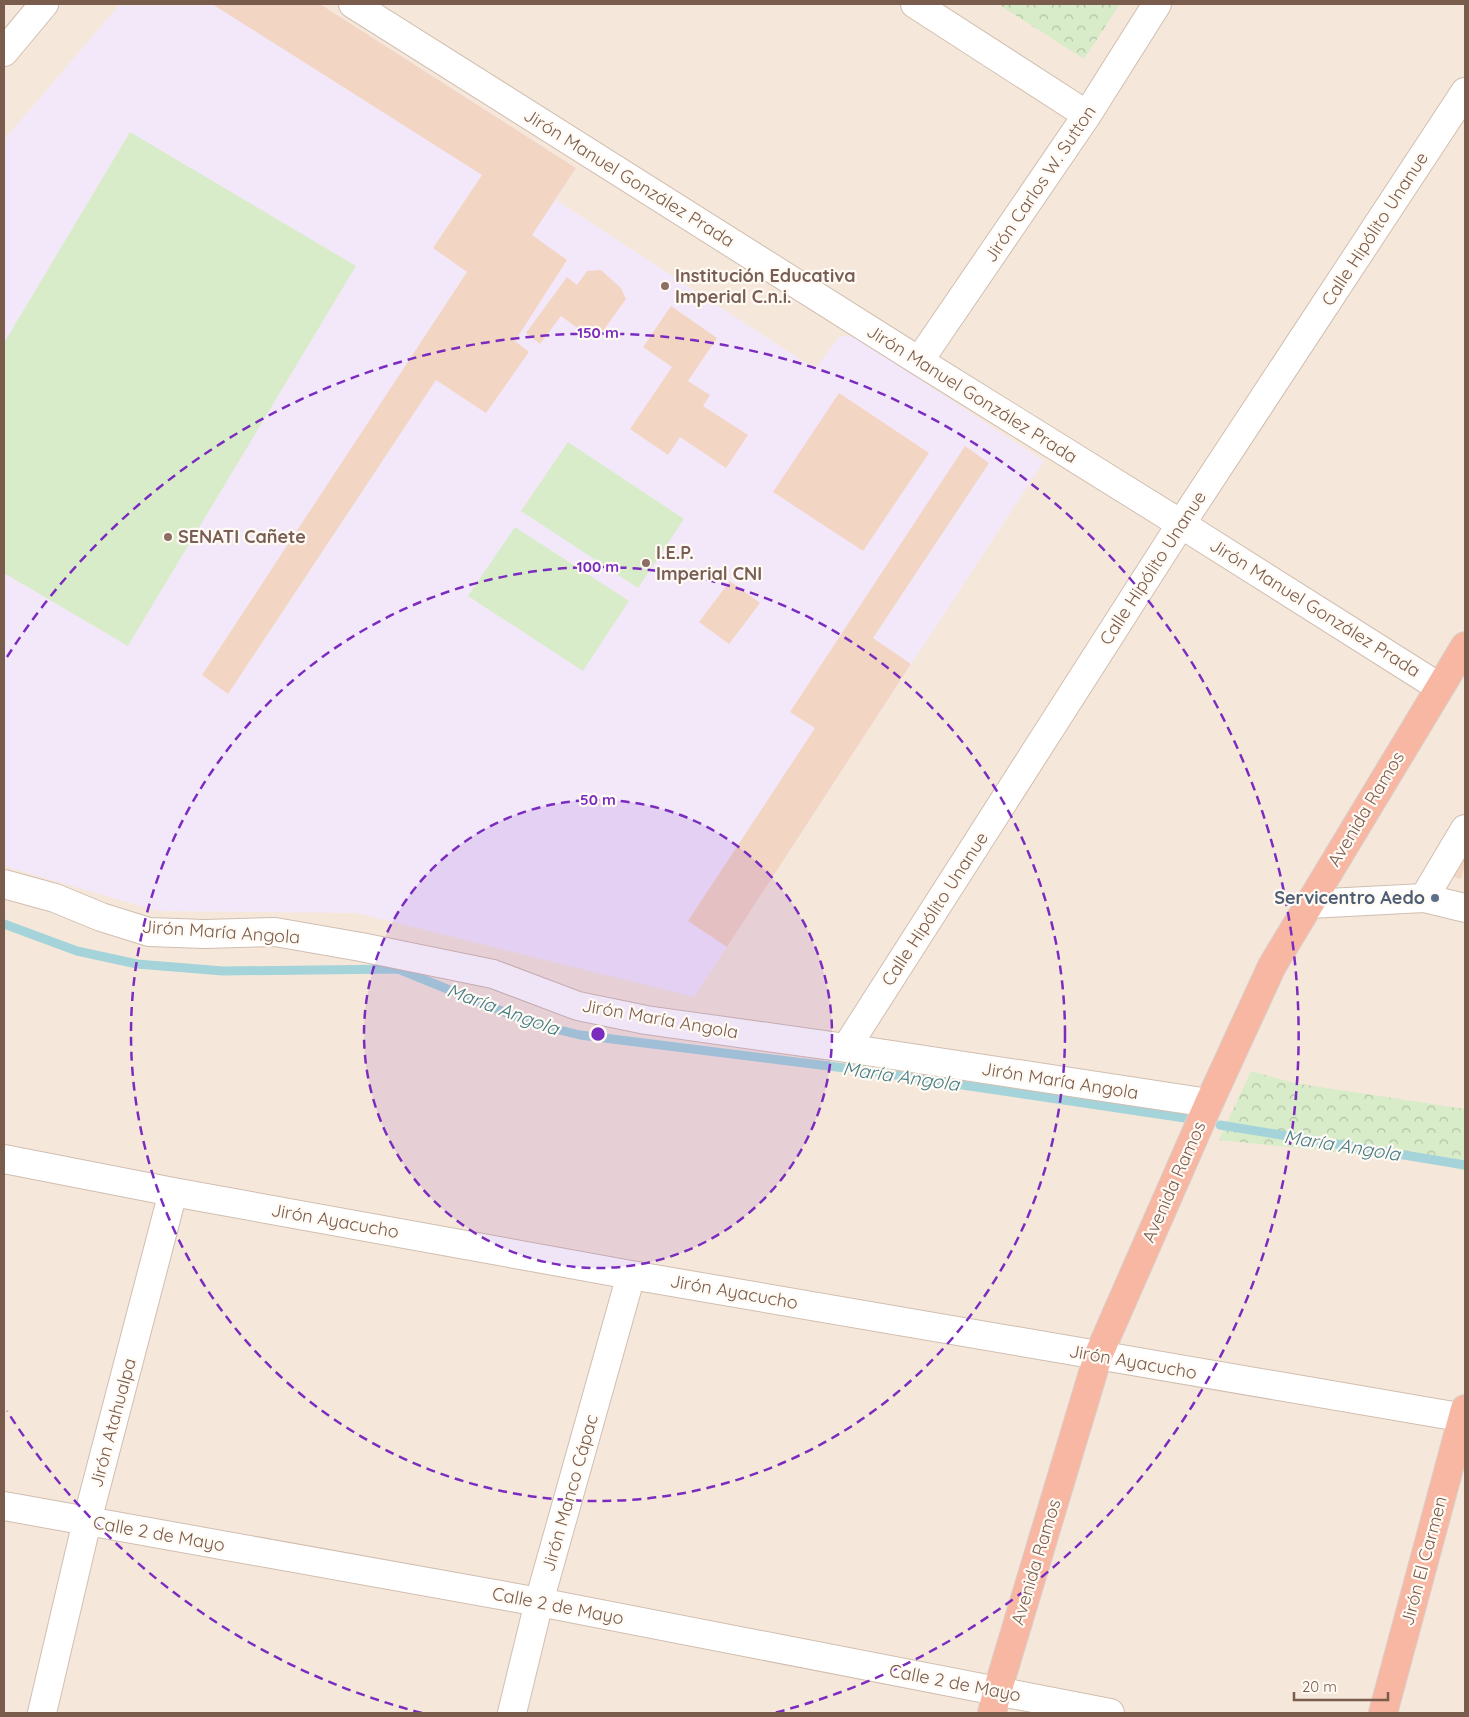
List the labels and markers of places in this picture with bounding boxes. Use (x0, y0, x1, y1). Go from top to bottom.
place label: Institución Educativa Imperial C.n.i. (675, 264, 856, 308)
marker: Institución Educativa Imperial C.n.i. (659, 280, 671, 292)
place label: SENATI Cañete (178, 525, 306, 548)
marker: SENATI Cañete (162, 531, 174, 543)
place label: I.E.P. Imperial CNI (656, 541, 762, 585)
marker: I.E.P. Imperial CNI (640, 557, 652, 569)
place label: Servicentro Aedo (1274, 886, 1425, 909)
marker: Servicentro Aedo (1429, 892, 1441, 904)
centre of rings (589, 1025, 607, 1043)

